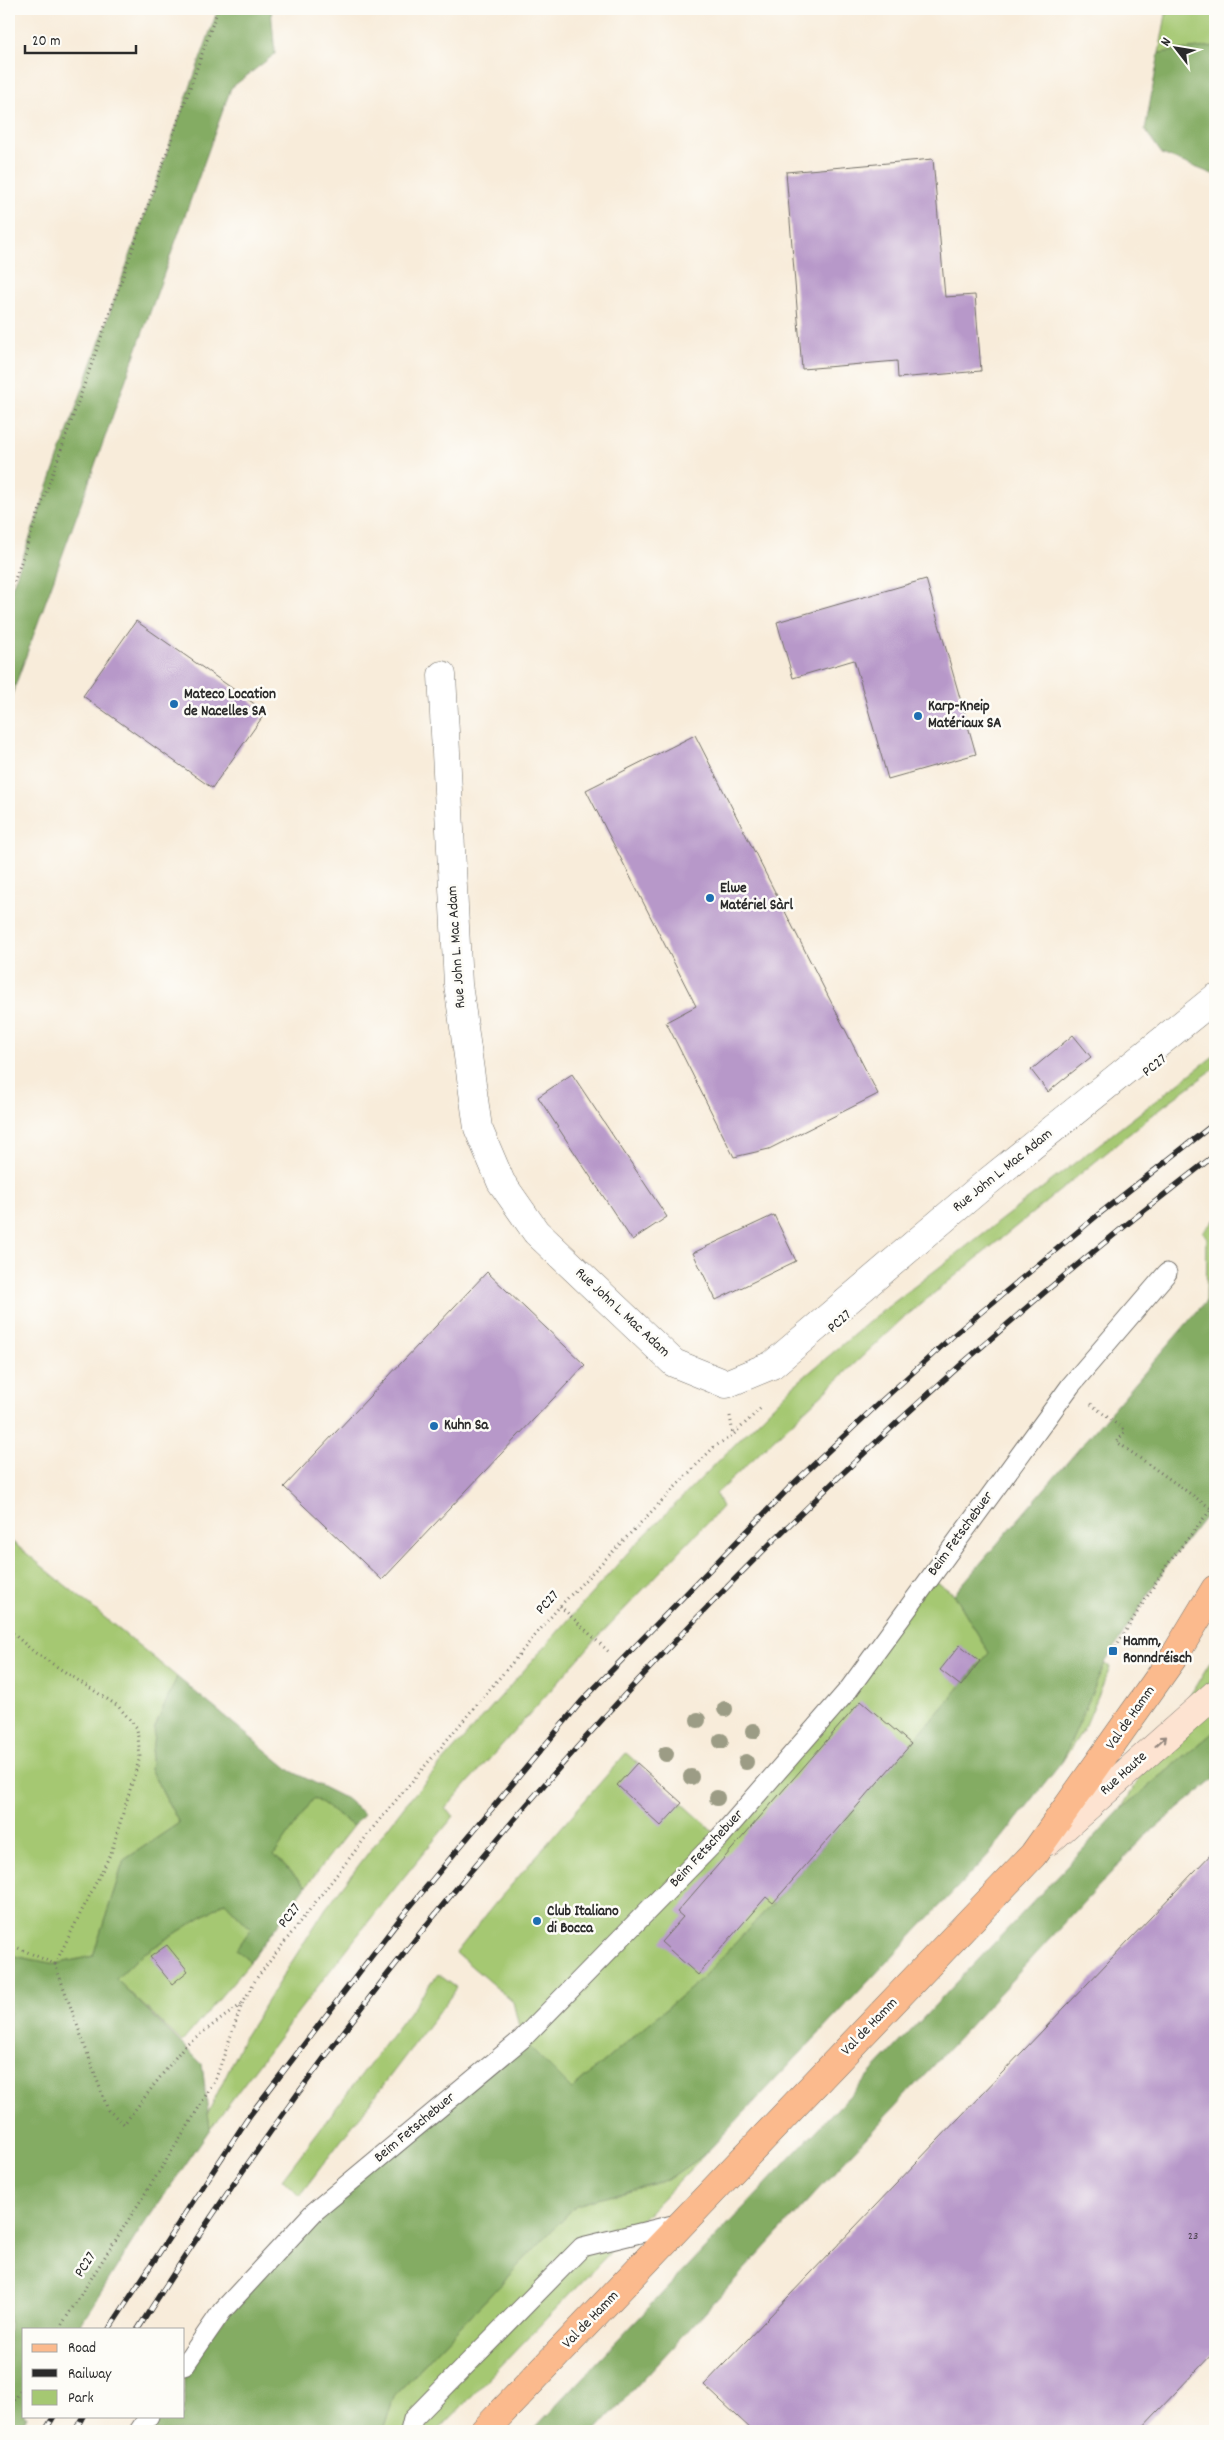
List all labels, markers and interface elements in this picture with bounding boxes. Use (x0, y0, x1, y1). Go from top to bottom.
scale bar (25, 22, 136, 54)
north arrow (1152, 22, 1202, 72)
text: 20 m (32, 31, 60, 53)
text: N (1156, 34, 1177, 50)
place label: Mateco Location de Nacelles SA (184, 684, 276, 723)
place label: Karp-Kneip Matériaux SA (928, 696, 1001, 735)
marker: Mateco Location de Nacelles SA (168, 698, 180, 710)
marker: Karp-Kneip Matériaux SA (912, 710, 924, 722)
place label: Elwe Matériel Sàrl (720, 878, 793, 917)
street label: Rue John L. Mac Adam (442, 885, 472, 1009)
marker: Elwe Matériel Sàrl (704, 892, 716, 904)
street label: PC27 (1138, 1049, 1172, 1083)
street label: Rue John L. Mac Adam (948, 1124, 1058, 1218)
street label: Rue John L. Mac Adam (569, 1263, 675, 1363)
street label: PC27 (823, 1305, 857, 1339)
place label: Kuhn Sa (444, 1415, 489, 1437)
marker: Kuhn Sa (428, 1420, 440, 1432)
street label: Beim Fetschebuer (923, 1487, 1000, 1581)
street label: PC27 (531, 1586, 565, 1620)
place label: Hamm, Ronndréisch (1123, 1631, 1192, 1670)
marker: Hamm, Ronndréisch (1107, 1645, 1119, 1657)
street label: Val de Hamm (1101, 1682, 1161, 1754)
one-way arrow (1155, 1735, 1168, 1747)
street label: Rue Haute (1095, 1746, 1153, 1801)
street label: Beim Fetschebuer (665, 1805, 749, 1893)
street label: PC27 (273, 1899, 307, 1933)
place label: Club Italiano di Bocca (547, 1901, 619, 1940)
marker: Club Italiano di Bocca (531, 1915, 543, 1927)
street label: Val de Hamm (837, 1993, 903, 2061)
street label: Beim Fetschebuer (370, 2087, 461, 2169)
house number: 23 (1188, 2228, 1198, 2245)
street label: PC27 (70, 2248, 103, 2282)
street label: Val de Hamm (558, 2286, 624, 2354)
legend (22, 2328, 185, 2418)
text: Road (68, 2338, 96, 2360)
text: Railway (68, 2364, 112, 2386)
text: Park (68, 2388, 94, 2410)

